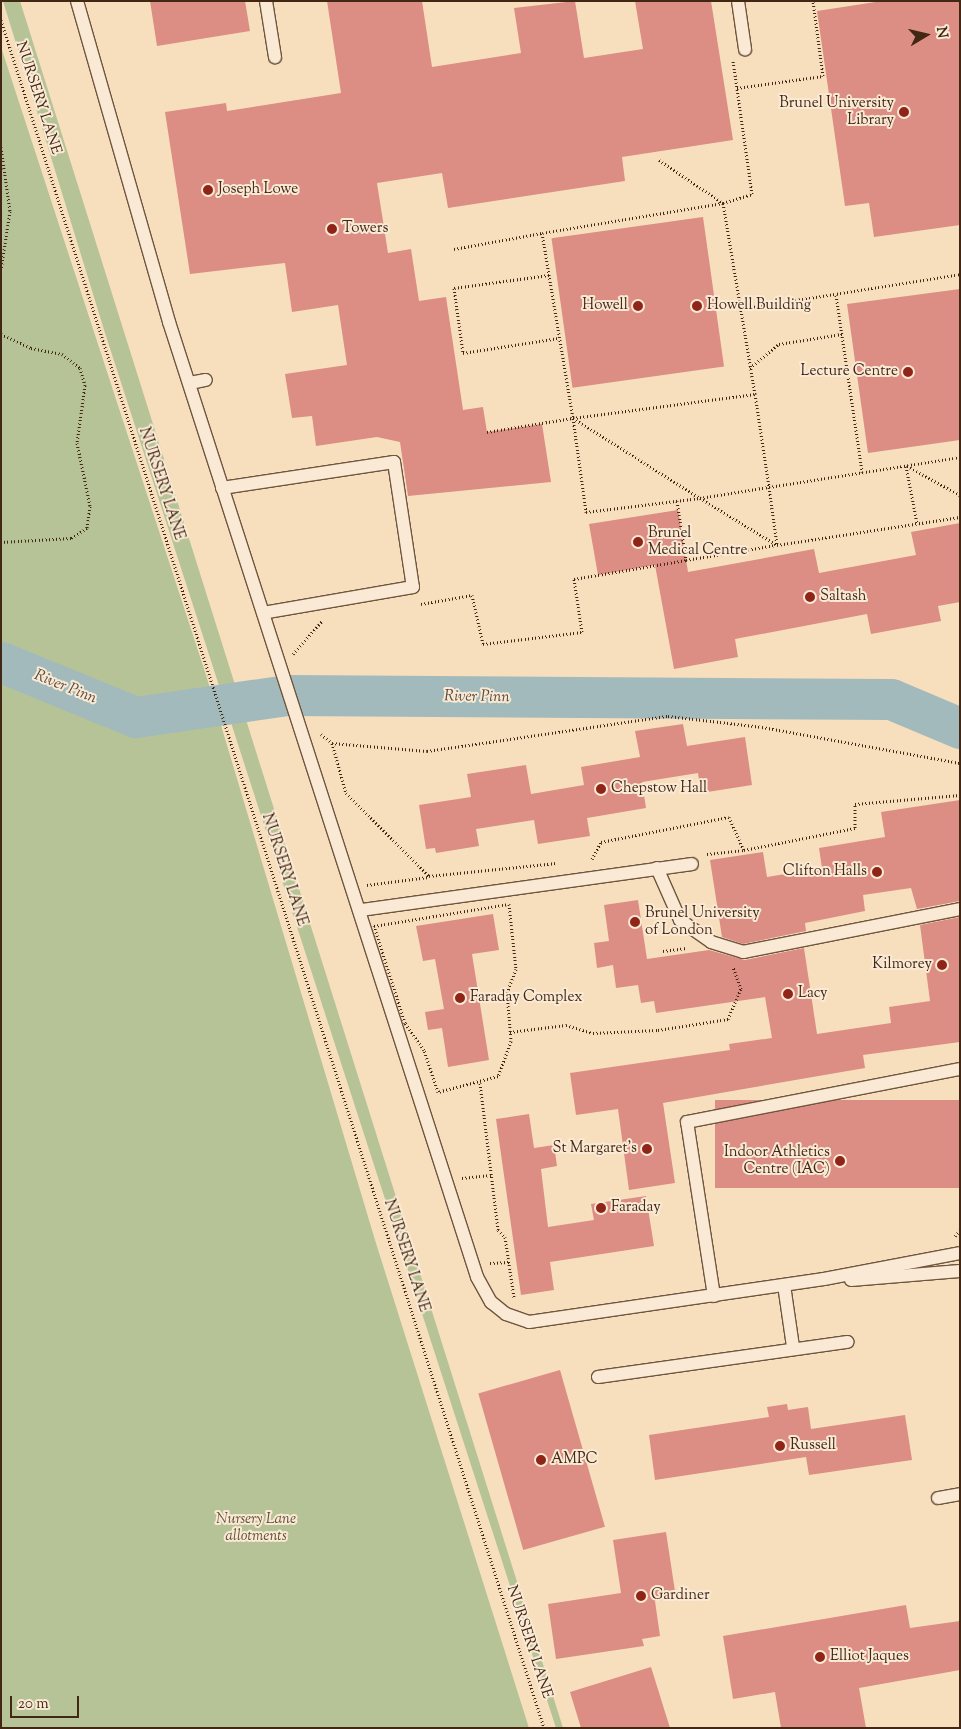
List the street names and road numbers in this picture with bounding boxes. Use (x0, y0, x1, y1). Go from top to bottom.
street label: NURSERY LANE (11, 39, 65, 157)
street label: NURSERY LANE (134, 425, 188, 543)
street label: NURSERY LANE (257, 811, 311, 929)
street label: NURSERY LANE (379, 1197, 433, 1315)
street label: NURSERY LANE (502, 1583, 556, 1701)

